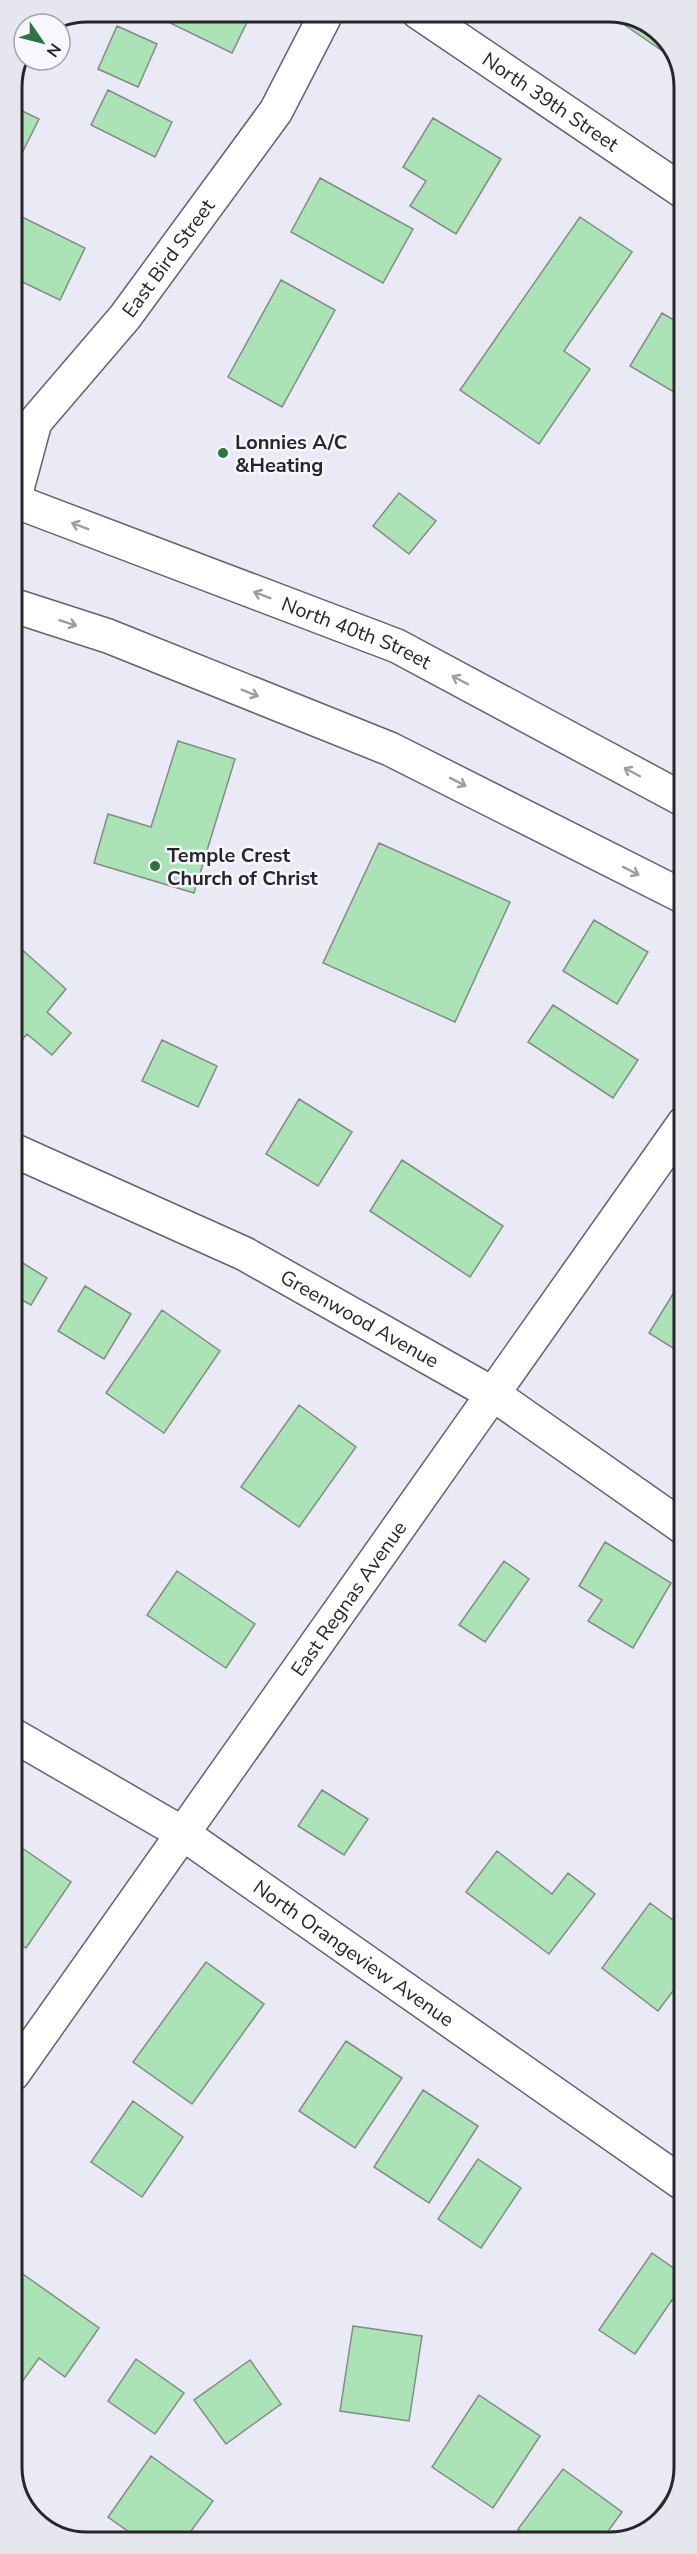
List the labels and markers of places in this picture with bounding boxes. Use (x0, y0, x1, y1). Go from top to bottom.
place label: Lonnies A/C &Heating (235, 429, 347, 479)
marker: Lonnies A/C &Heating (216, 446, 230, 460)
place label: Temple Crest Church of Christ (167, 842, 318, 892)
marker: Temple Crest Church of Christ (148, 859, 162, 873)

